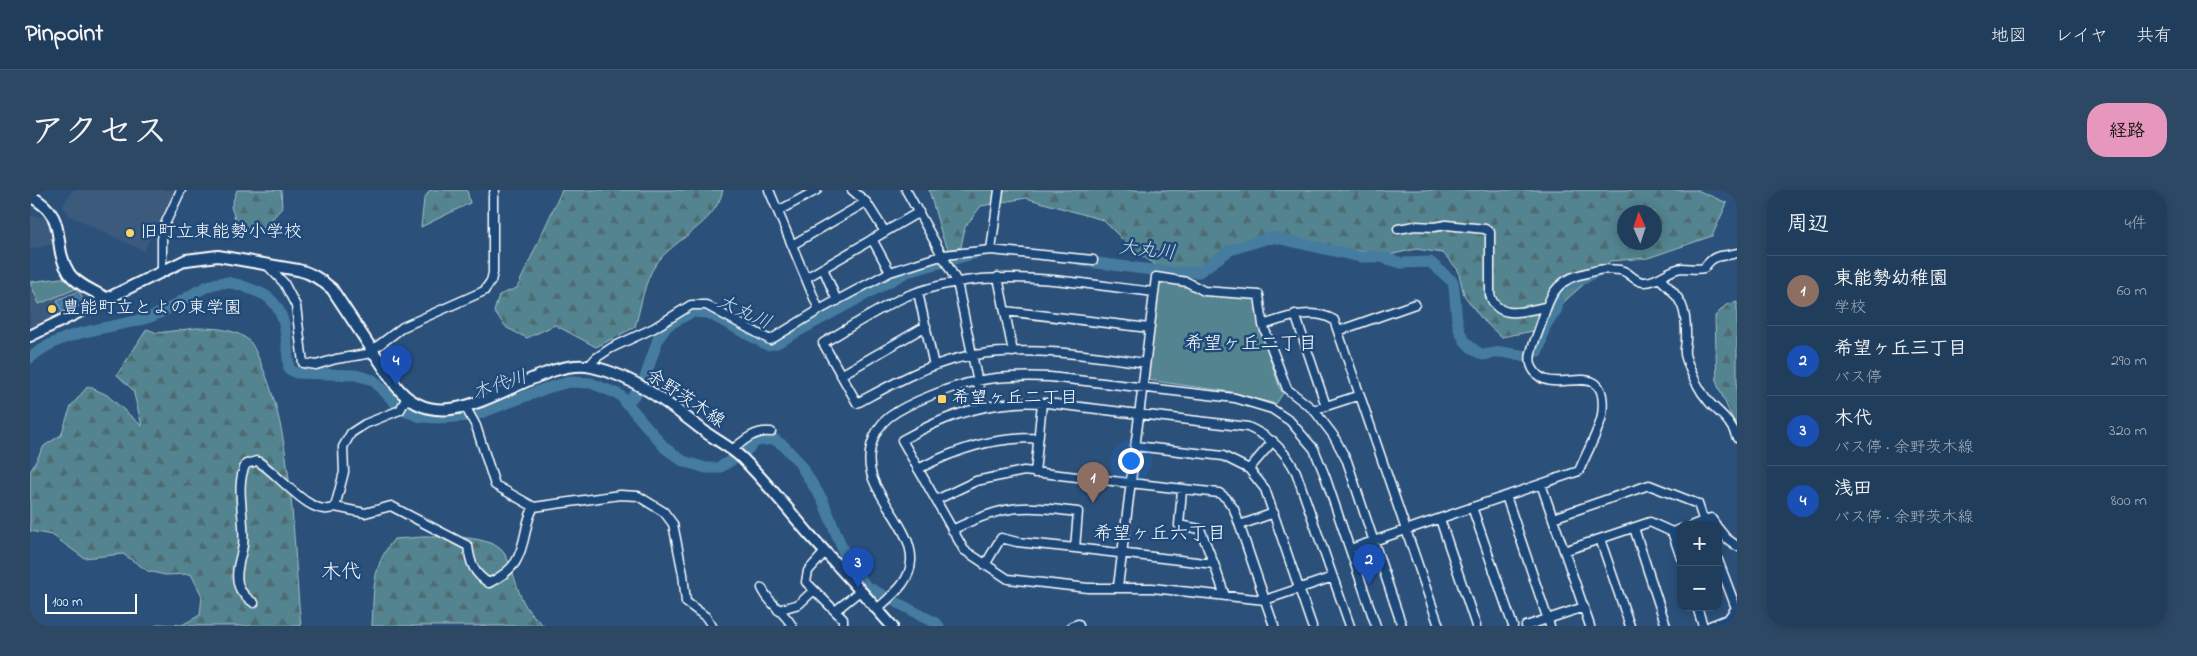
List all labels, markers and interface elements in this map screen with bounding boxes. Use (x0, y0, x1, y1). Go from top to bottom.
text: Pinpoint (25, 17, 103, 52)
text: 地図 (1991, 24, 2027, 50)
text: レイヤ (2055, 24, 2108, 50)
text: 共有 (2136, 24, 2172, 50)
button: 経路 (2087, 103, 2167, 157)
text: アクセス (30, 108, 168, 159)
north arrow (1617, 205, 1662, 250)
text: 周辺 (1787, 210, 1829, 240)
text: 4件 (2124, 212, 2147, 236)
place label: 旧町立東能勢小学校 (140, 220, 302, 246)
marker: 旧町立東能勢小学校 (124, 227, 136, 239)
water label: 大丸川 (1117, 235, 1177, 267)
text: 東能勢幼稚園 (1834, 266, 1948, 293)
text: 1 (1800, 279, 1806, 303)
text: 60 m (2117, 279, 2147, 303)
water label: 大丸川 (712, 289, 776, 337)
place label: 豊能町立とよの東学園 (62, 296, 242, 322)
text: 学校 (1834, 296, 1866, 320)
marker: 豊能町立とよの東学園 (46, 303, 58, 315)
district label: 希望ヶ丘二丁目 (1184, 331, 1318, 358)
text: 希望ヶ丘三丁目 (1834, 336, 1967, 363)
pin: 4 (380, 345, 412, 386)
text: 2 (1799, 349, 1807, 373)
text: 290 m (2111, 349, 2147, 373)
street label: 余野茨木線 (640, 363, 730, 435)
water label: 木代川 (469, 364, 531, 408)
text: バス停 (1834, 366, 1882, 390)
place label: 希望ヶ丘二丁目 (952, 386, 1078, 412)
marker: 希望ヶ丘二丁目 (936, 393, 948, 405)
text: 木代 (1834, 406, 1872, 433)
text: 3 (1800, 419, 1806, 443)
text: 320 m (2109, 419, 2147, 443)
text: バス停 · 余野茨木線 (1834, 436, 1973, 460)
your location (1118, 448, 1144, 474)
pin: 1 (1077, 462, 1109, 503)
text: 浅田 (1834, 476, 1872, 503)
text: 4 (1800, 489, 1806, 513)
text: 800 m (2111, 489, 2147, 513)
text: バス停 · 余野茨木線 (1834, 506, 1973, 530)
district label: 希望ヶ丘六丁目 (1093, 521, 1227, 548)
map controls (1677, 521, 1722, 611)
button: + (1677, 521, 1722, 566)
pin: 2 (1353, 544, 1385, 585)
pin: 3 (842, 547, 874, 588)
district label: 木代 (321, 559, 361, 588)
button: − (1677, 566, 1722, 611)
scale bar (45, 591, 138, 614)
text: 100 m (52, 592, 83, 613)

